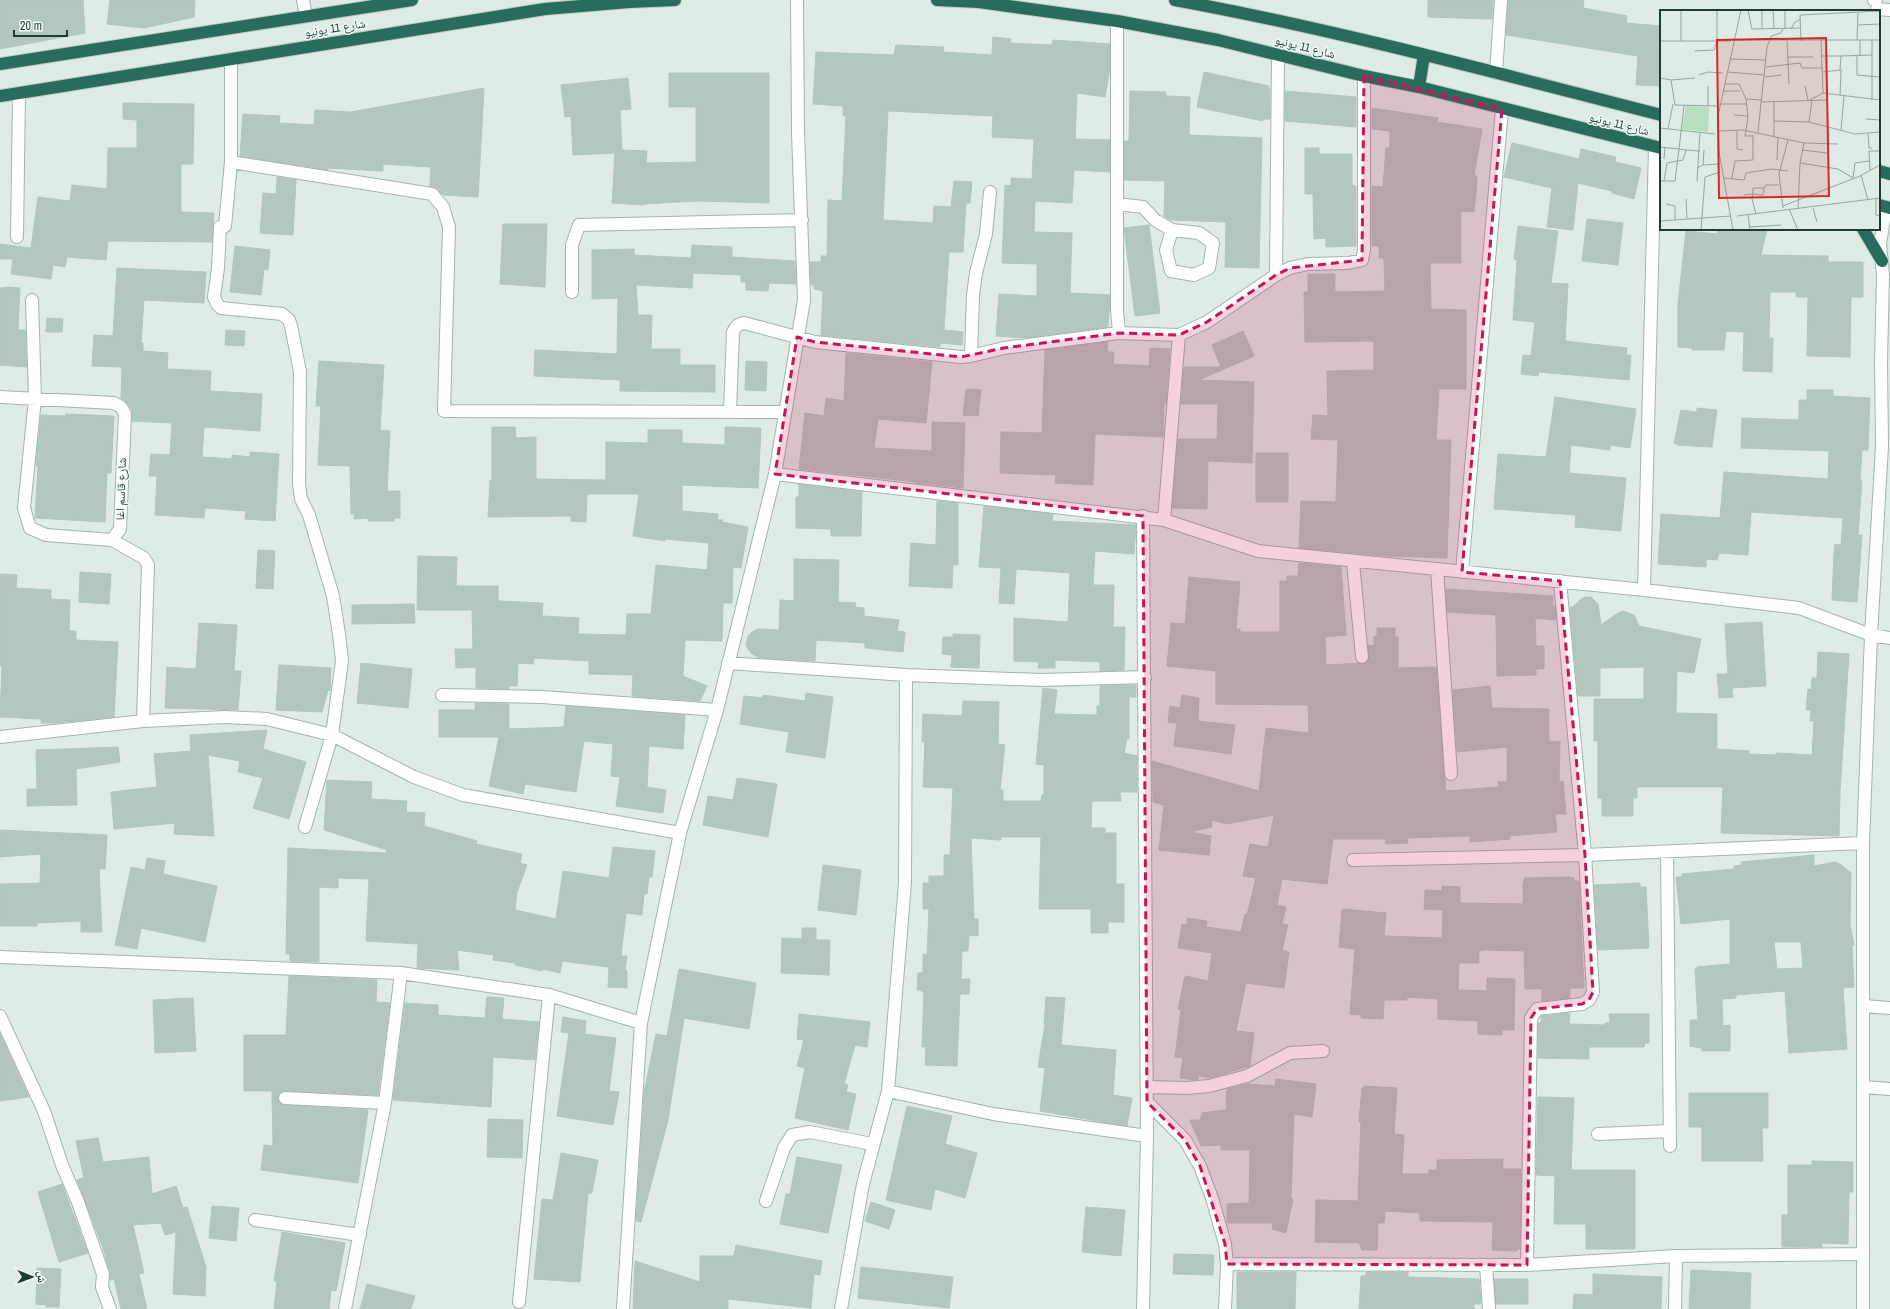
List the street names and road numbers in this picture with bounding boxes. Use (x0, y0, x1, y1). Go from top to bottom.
street label: شارع 11 يونيو (303, 15, 367, 41)
street label: شارع 11 يونيو (1273, 32, 1337, 62)
street label: شارع 11 يونيو (1587, 109, 1651, 139)
street label: شارع قاسم اغا (112, 457, 130, 521)

